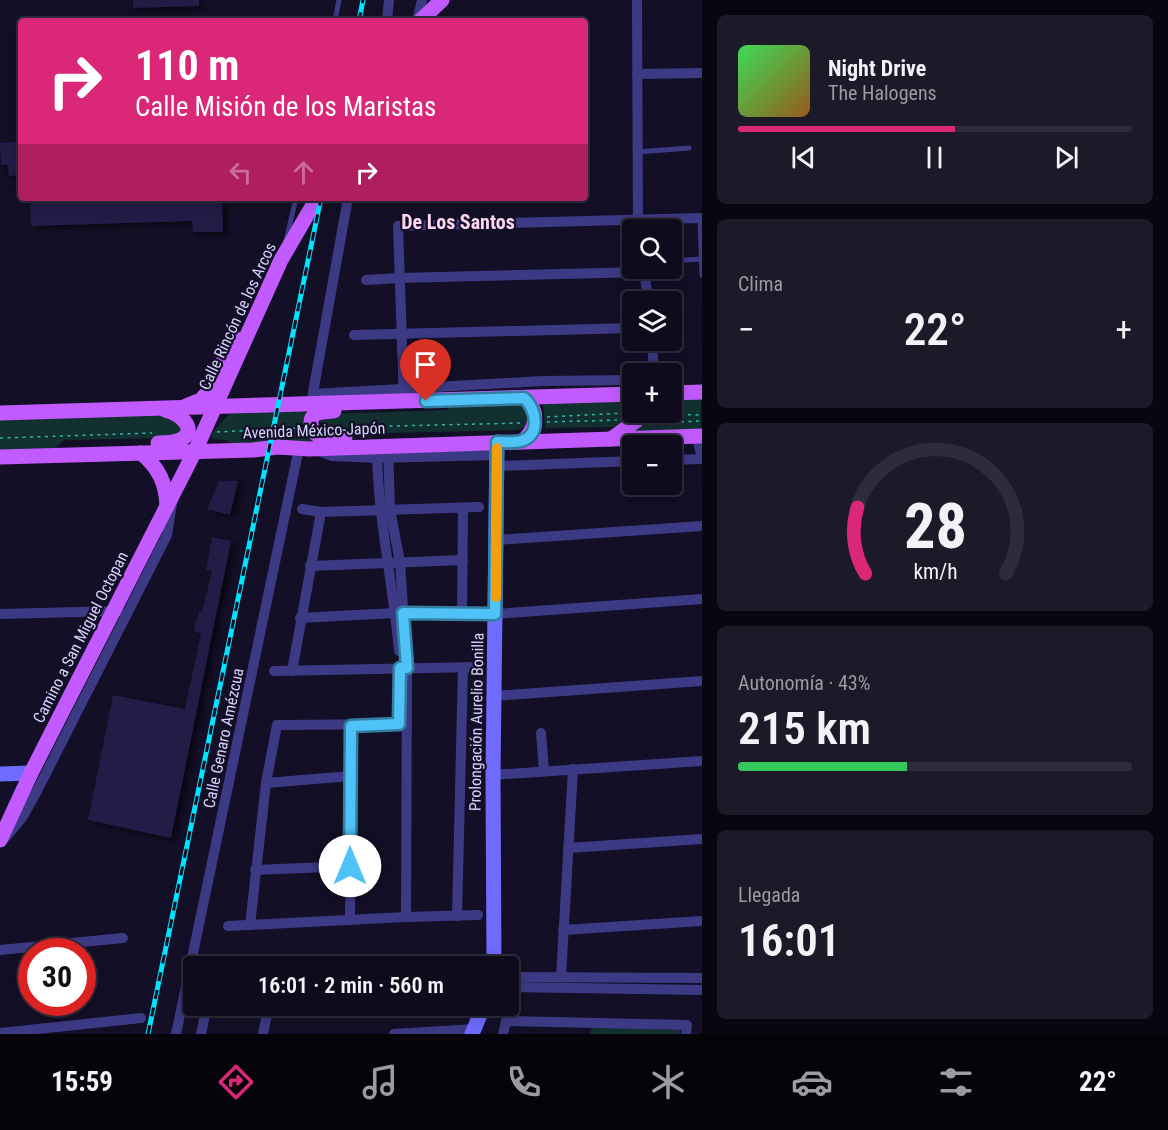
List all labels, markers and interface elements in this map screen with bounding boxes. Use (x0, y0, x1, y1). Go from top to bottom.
text: 110 m (135, 41, 240, 90)
icon: right (36, 42, 114, 120)
text: Night Drive (828, 56, 926, 81)
text: The Halogens (828, 81, 937, 105)
text: Calle Misión de los Maristas (135, 91, 436, 123)
icon: previous (787, 141, 820, 174)
icon: pause (918, 141, 951, 174)
icon: next (1050, 141, 1083, 174)
icon: left (224, 156, 257, 189)
icon: ahead (287, 156, 320, 189)
icon: right (350, 156, 383, 189)
district label: De Los Santos (401, 210, 515, 234)
map controls (622, 219, 682, 495)
button: search (622, 219, 682, 279)
street label: Calle Rincón de los Arcos (195, 239, 280, 393)
text: Clima (738, 272, 783, 296)
button: layers (622, 291, 682, 351)
text: 22° (904, 303, 966, 356)
text: − (738, 310, 755, 349)
text: + (1116, 310, 1132, 349)
pin (400, 339, 451, 401)
icon: arrive (409, 348, 442, 381)
button: + (622, 363, 682, 423)
street label: Avenida México-Japón (242, 419, 386, 442)
button: − (622, 435, 682, 495)
text: 28 (903, 490, 967, 563)
street label: Camino a San Miguel Octopan (29, 548, 132, 726)
text: km/h (913, 559, 957, 584)
street label: Prolongación Aurelio Bonilla (465, 633, 488, 811)
street label: Calle Genaro Amézcua (199, 666, 248, 810)
text: Autonomía · 43% (738, 671, 870, 695)
text: 215 km (738, 702, 871, 755)
position arrow (318, 834, 382, 898)
text: Llegada (738, 883, 800, 907)
text: 16:01 (738, 914, 840, 967)
speed limit sign: 30 (18, 938, 96, 1016)
text: 16:01 · 2 min · 560 m (258, 973, 444, 998)
icon: directions (215, 1061, 257, 1103)
icon: music (359, 1061, 401, 1103)
icon: phone (503, 1061, 545, 1103)
icon: climate (647, 1061, 689, 1103)
icon: car (791, 1061, 833, 1103)
icon: filters (935, 1061, 977, 1103)
text: 15:59 (51, 1066, 113, 1098)
text: 22° (1079, 1066, 1117, 1098)

